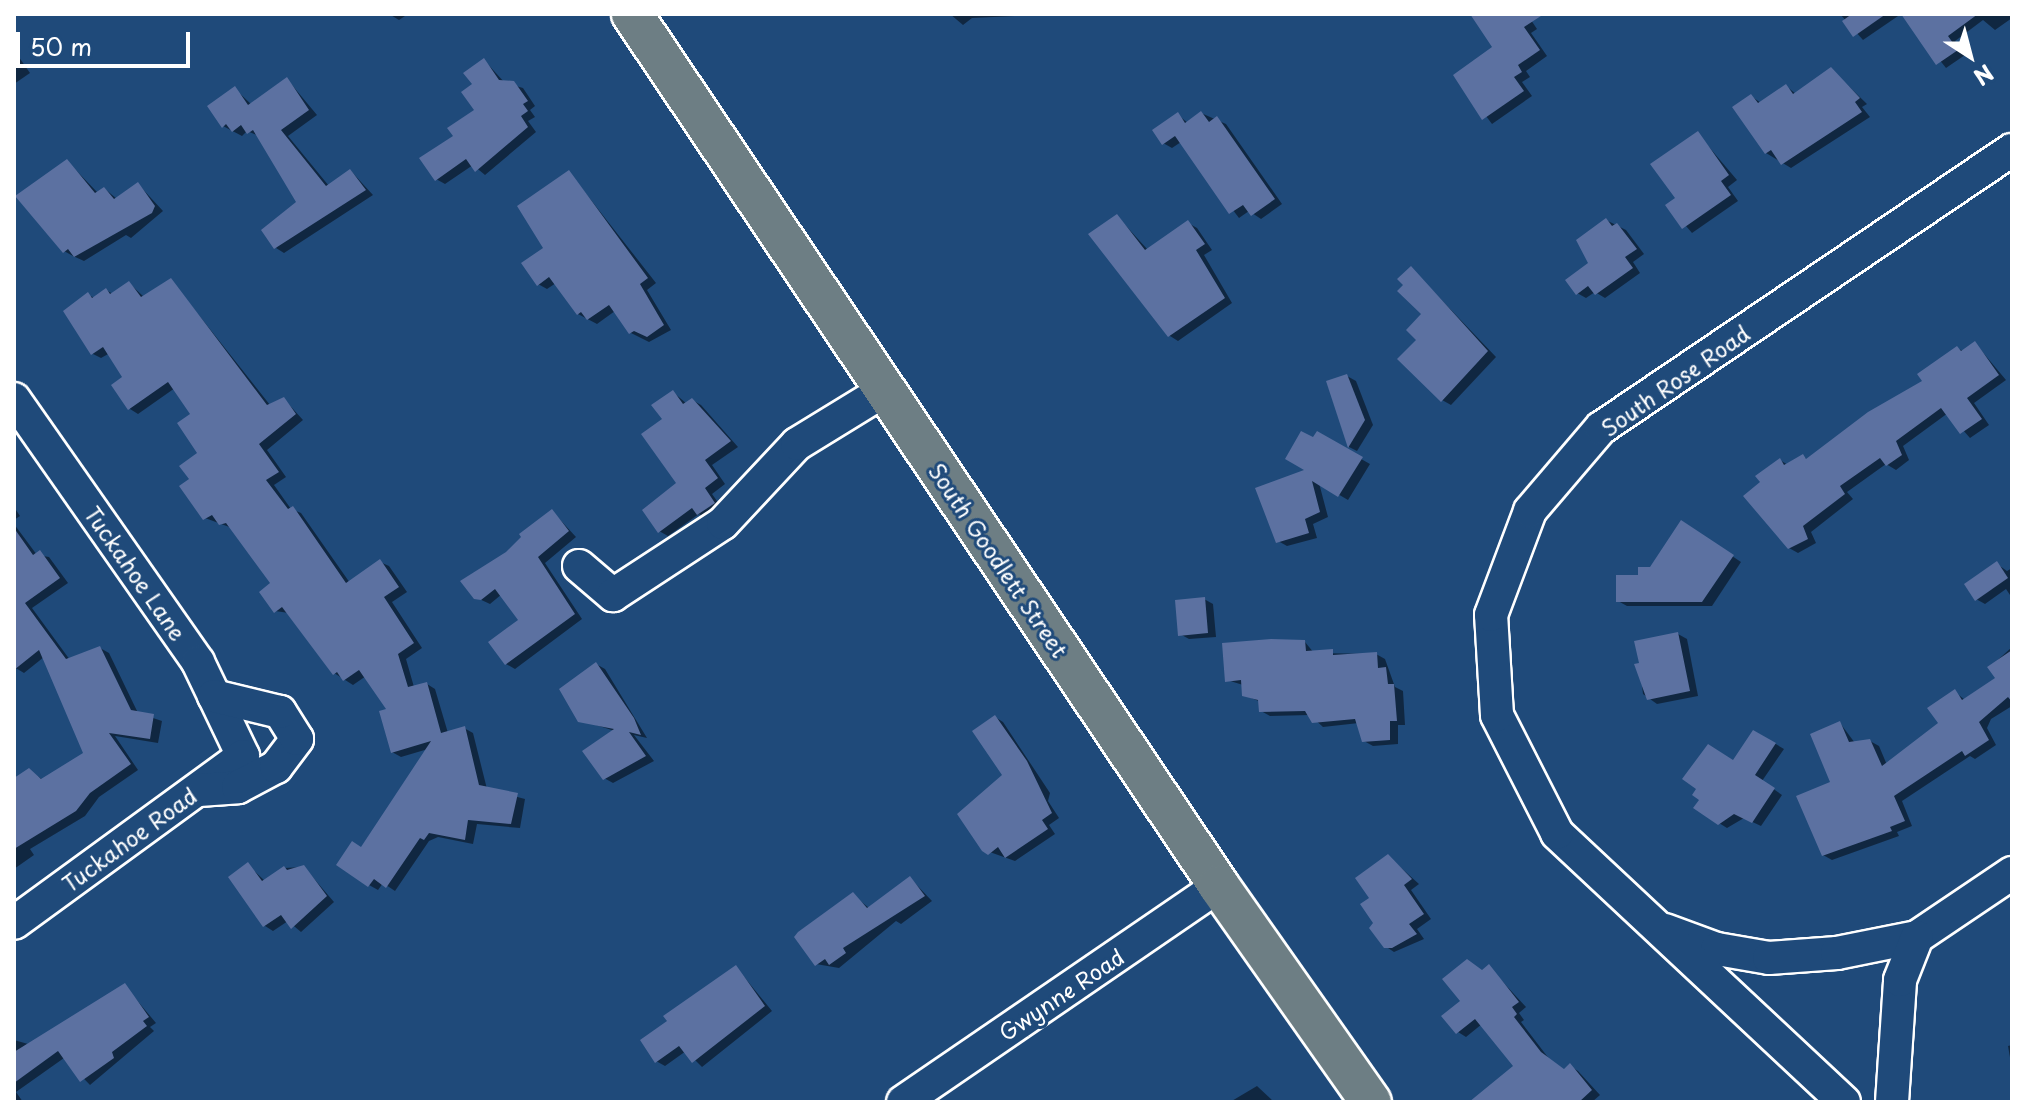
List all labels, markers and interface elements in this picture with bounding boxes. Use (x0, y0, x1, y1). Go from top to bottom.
scale bar (20, 16, 194, 66)
north arrow (1930, 16, 2010, 96)
text: 50 m (30, 28, 92, 64)
text: N (1968, 57, 2001, 94)
street label: South Rose Road (1595, 319, 1755, 441)
street label: South Goodlett Street (923, 457, 1075, 663)
street label: Tuckahoe Lane (80, 501, 192, 645)
street label: Tuckahoe Road (57, 781, 201, 897)
street label: Gwynne Road (993, 942, 1129, 1046)

